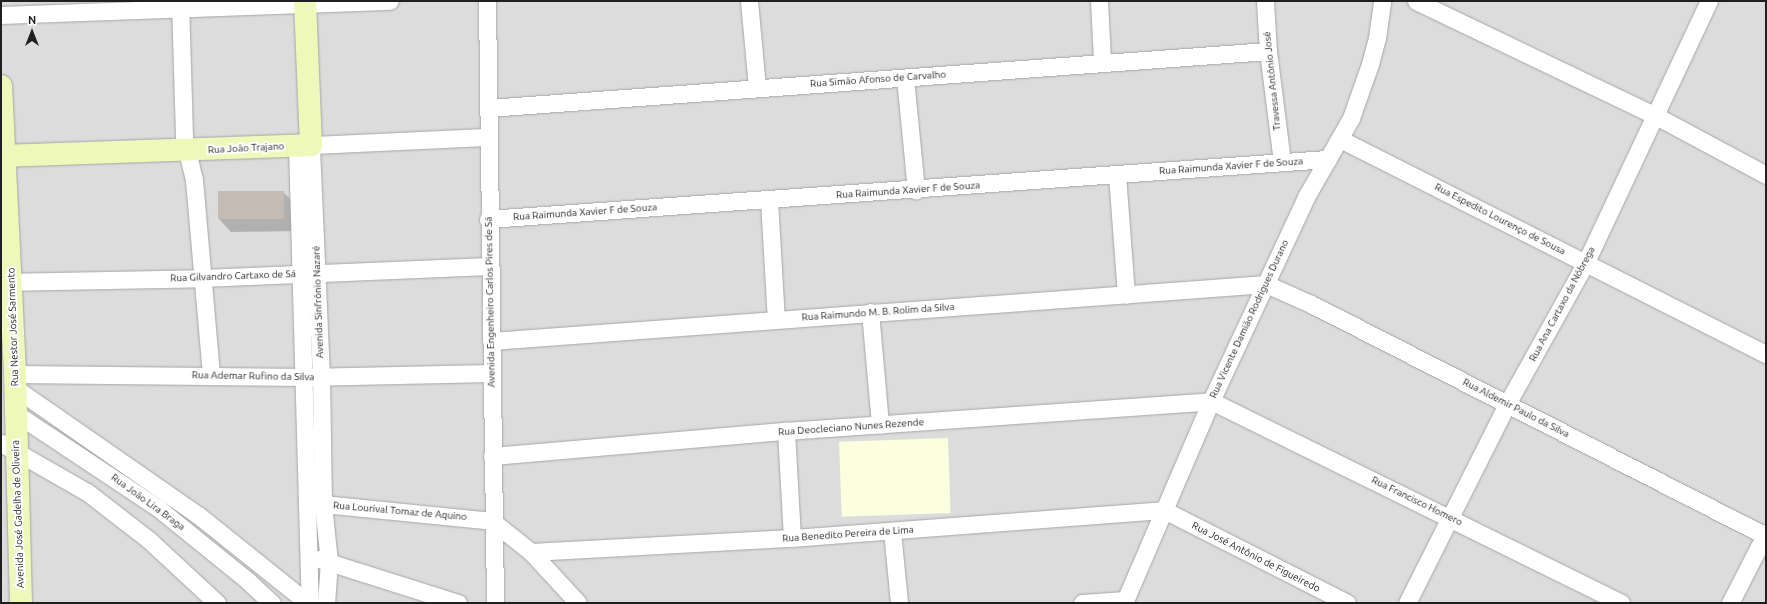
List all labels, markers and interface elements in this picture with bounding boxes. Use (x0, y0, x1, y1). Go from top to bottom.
north arrow (12, 12, 52, 52)
text: N (28, 14, 36, 26)
street label: Travessa Antônio José (1261, 31, 1283, 131)
street label: Rua Simão Afonso de Carvalho (810, 68, 946, 90)
street label: Rua João Trajano (207, 140, 285, 156)
street label: Rua Raimunda Xavier F de Souza (1159, 155, 1303, 177)
street label: Rua Raimunda Xavier F de Souza (836, 179, 980, 201)
street label: Rua Espedito Lourenço de Sousa (1433, 181, 1567, 257)
street label: Rua Raimunda Xavier F de Souza (513, 201, 657, 223)
street label: Avenida Engenheiro Carlos Pires de Sá (483, 217, 497, 387)
street label: Rua Vicente Damião Rodrigues Durano (1207, 238, 1291, 400)
street label: Rua Ana Cartaxo da Nóbrega (1527, 244, 1597, 364)
street label: Avenida Sinfrônio Nazaré (310, 246, 326, 358)
street label: Rua Nestor José Sarmento (5, 267, 21, 387)
street label: Rua Gilvandro Cartaxo de Sá (170, 268, 296, 284)
street label: Rua Raimundo M. B. Rolim da Silva (801, 301, 955, 323)
street label: Rua Ademar Rufino da Silva (192, 369, 314, 383)
street label: Rua Aldemir Paulo da Silva (1461, 376, 1571, 440)
street label: Rua Deocleciano Nunes Rezende (778, 416, 924, 438)
street label: Avenida José Gadelha de Oliveira (9, 440, 27, 588)
street label: Rua João Lira Braga (109, 471, 187, 533)
street label: Rua Francisco Homero (1369, 474, 1465, 528)
street label: Rua Lourival Tomaz de Aquino (333, 499, 467, 523)
street label: Rua José Antônio de Figueiredo (1190, 519, 1322, 595)
street label: Rua Benedito Pereira de Lima (782, 523, 914, 545)

